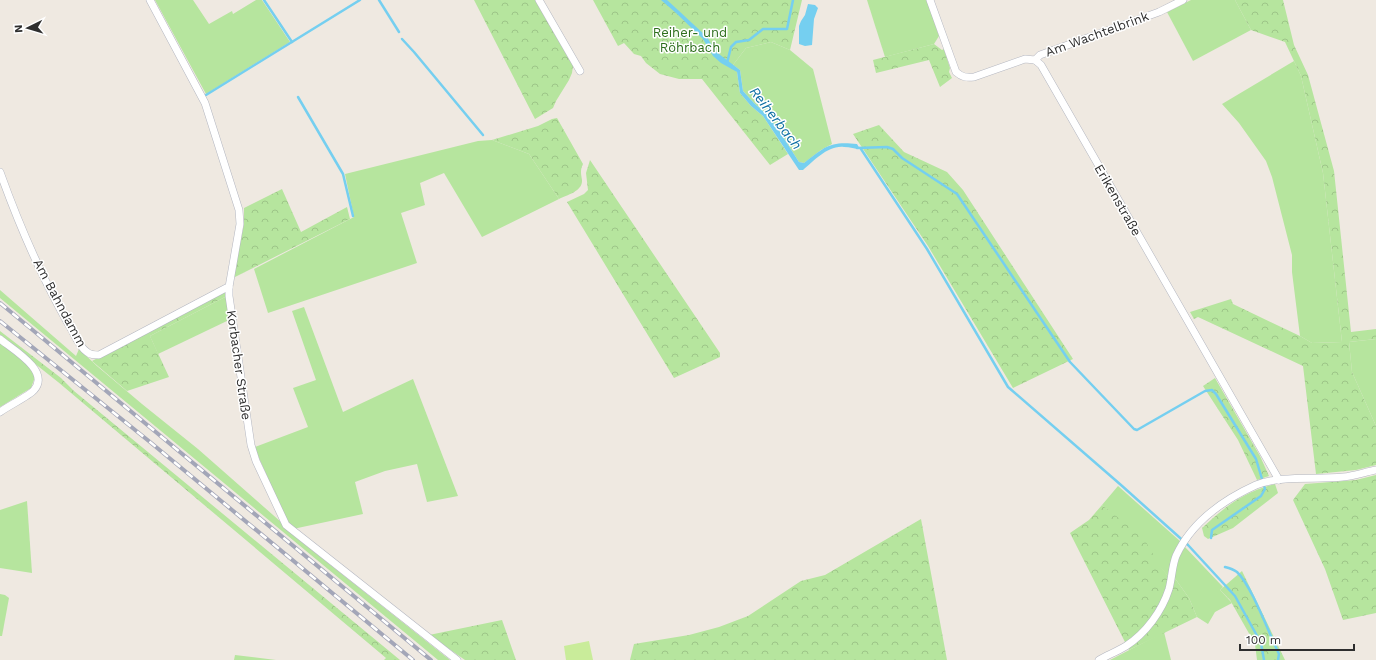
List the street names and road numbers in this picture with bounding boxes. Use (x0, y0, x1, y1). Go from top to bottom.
street label: Am Wachtelbrink (1043, 8, 1151, 60)
street label: Erikenstraße (1091, 162, 1145, 238)
street label: Am Bahndamm (30, 256, 90, 350)
street label: Korbacher Straße (224, 309, 254, 421)

